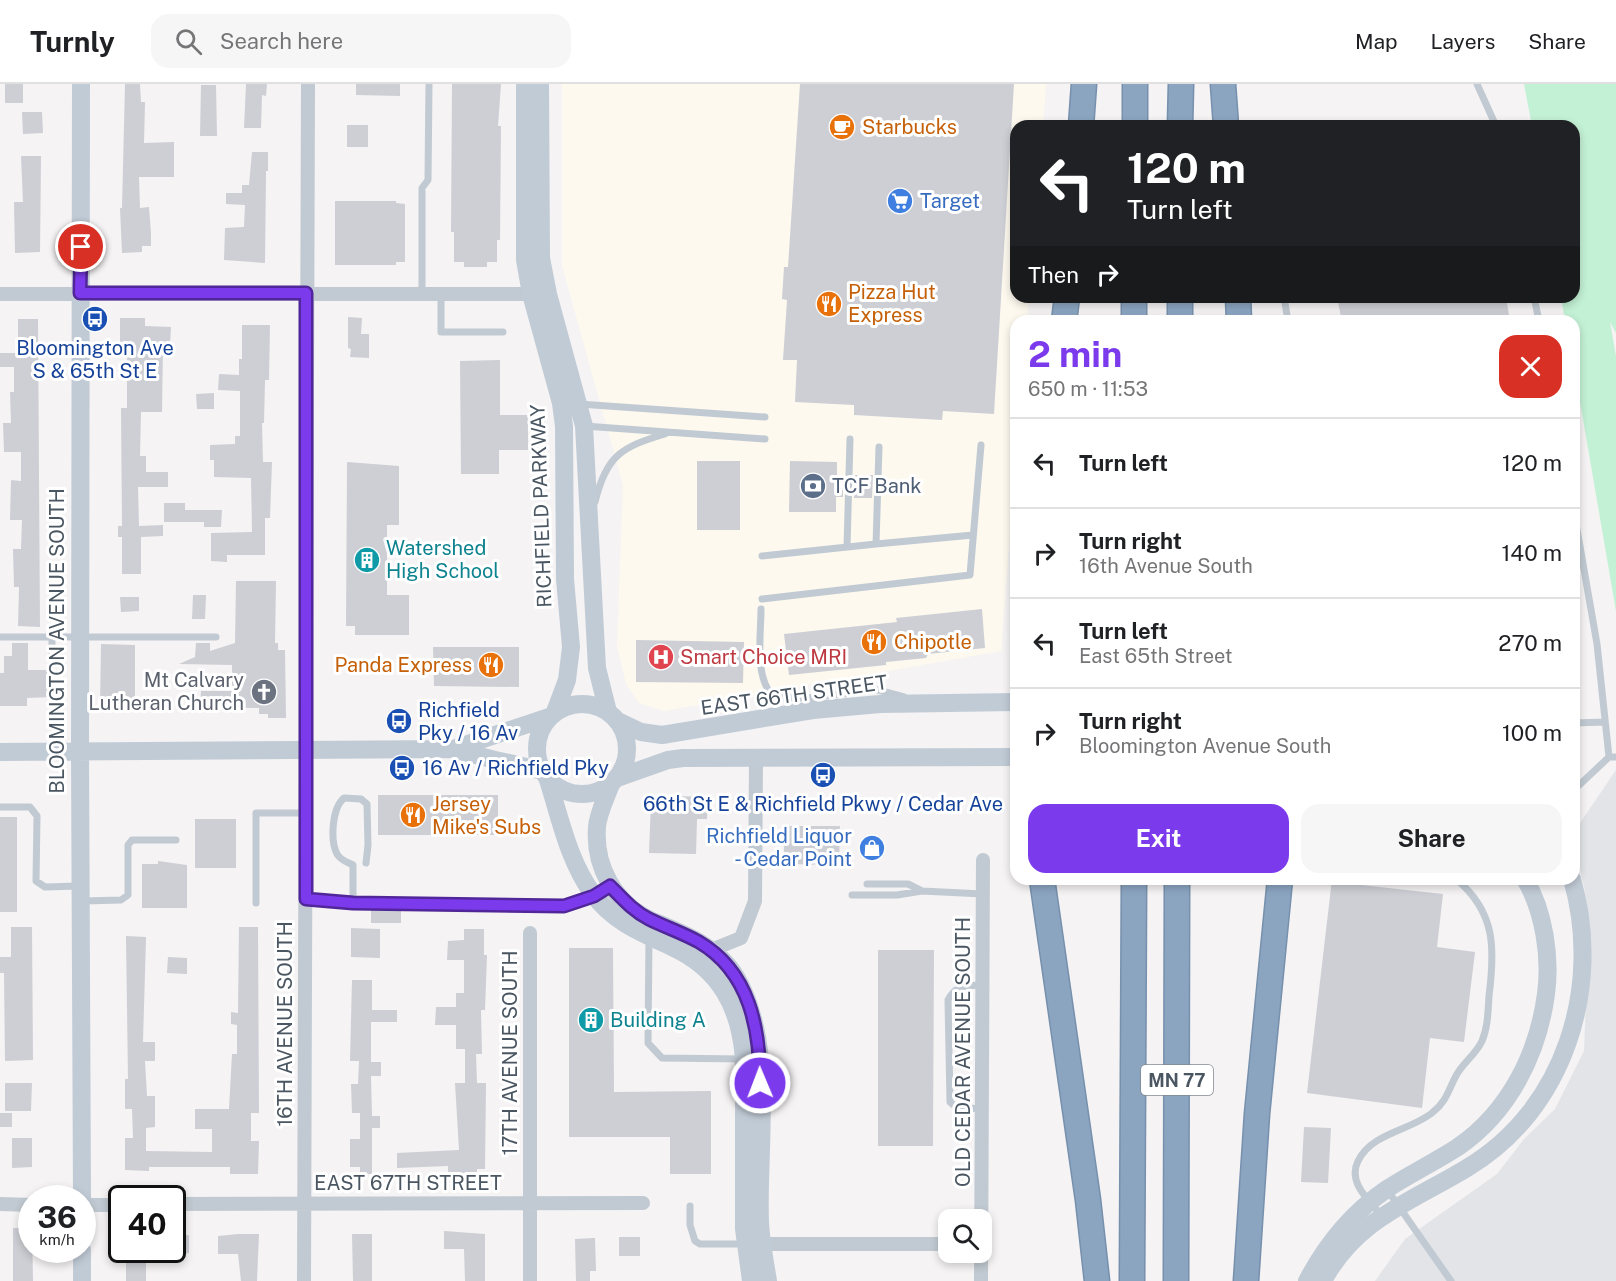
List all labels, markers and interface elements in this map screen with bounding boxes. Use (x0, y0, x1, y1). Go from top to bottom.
search box (151, 14, 571, 68)
text: Turnly (30, 25, 115, 58)
icon: search (172, 25, 205, 58)
text: Search here (220, 28, 343, 54)
text: Map (1355, 29, 1398, 54)
text: Layers (1431, 29, 1495, 54)
text: Share (1528, 29, 1586, 54)
cafe icon: Starbucks (827, 112, 857, 142)
place label: Starbucks (862, 115, 957, 139)
text: 120 m (1127, 143, 1246, 192)
icon: left (1028, 144, 1106, 222)
supermarket icon: Target (885, 186, 915, 216)
place label: Target (920, 189, 980, 213)
text: Turn left (1127, 193, 1233, 225)
pin (55, 221, 106, 272)
icon: arrive (64, 230, 97, 263)
icon: right (1091, 258, 1124, 291)
text: Then (1028, 262, 1079, 288)
place label: Pizza Hut Express (848, 280, 936, 327)
restaurant icon: Pizza Hut Express (814, 289, 844, 319)
bus stop icon: Bloomington Ave S & 65th St E (80, 304, 110, 334)
text: 2 min (1028, 333, 1122, 375)
button: close (1499, 335, 1562, 398)
place label: Bloomington Ave S & 65th St E (16, 336, 174, 383)
text: 650 m · 11:53 (1028, 377, 1148, 401)
street label: RICHFIELD PARKWAY (525, 404, 557, 608)
icon: left (1028, 447, 1061, 480)
text: Turn left (1079, 450, 1168, 476)
text: 120 m (1502, 450, 1562, 476)
bank icon: TCF Bank (798, 471, 828, 501)
place label: TCF Bank (832, 474, 922, 498)
street label: BLOOMINGTON AVENUE SOUTH (45, 488, 69, 794)
text: Turn right (1079, 528, 1182, 554)
place label: Watershed High School (386, 536, 499, 583)
icon: right (1028, 537, 1061, 570)
text: 140 m (1501, 540, 1562, 566)
building icon: Watershed High School (352, 545, 382, 575)
text: 16th Avenue South (1079, 554, 1253, 578)
text: Turn left (1079, 618, 1168, 644)
restaurant icon: Chipotle (859, 627, 889, 657)
icon: left (1028, 627, 1061, 660)
place label: Chipotle (894, 630, 972, 654)
text: 270 m (1498, 630, 1562, 656)
hospital icon: Smart Choice MRI (646, 642, 676, 672)
text: East 65th Street (1079, 644, 1233, 668)
place label: Smart Choice MRI (680, 645, 847, 669)
restaurant icon: Panda Express (476, 650, 506, 680)
place label: Panda Express (334, 653, 472, 677)
place label: Mt Calvary Lutheran Church (88, 668, 244, 715)
street label: EAST 66TH STREET (699, 670, 889, 720)
church icon: Mt Calvary Lutheran Church (249, 677, 279, 707)
place label: Richfield Pky / 16 Av (418, 698, 518, 745)
bus stop icon: Richfield Pky / 16 Av (384, 706, 414, 736)
text: Turn right (1079, 708, 1182, 734)
icon: right (1028, 717, 1061, 750)
text: 100 m (1502, 720, 1562, 746)
text: Bloomington Avenue South (1079, 734, 1331, 758)
bus stop icon: 16 Av / Richfield Pky (387, 753, 417, 783)
place label: 16 Av / Richfield Pky (422, 756, 609, 780)
bus stop icon: 66th St E & Richfield Pkwy / Cedar Ave (808, 760, 838, 790)
place label: Jersey Mike's Subs (432, 792, 541, 839)
place label: 66th St E & Richfield Pkwy / Cedar Ave (643, 792, 1003, 816)
restaurant icon: Jersey Mike's Subs (398, 800, 428, 830)
button: Exit (1028, 804, 1289, 873)
button: Share (1301, 804, 1562, 873)
place label: Richfield Liquor - Cedar Point (706, 824, 852, 871)
shop icon: Richfield Liquor - Cedar Point (857, 833, 887, 863)
street label: OLD CEDAR AVENUE SOUTH (951, 917, 975, 1187)
street label: 16TH AVENUE SOUTH (273, 921, 297, 1127)
street label: 17TH AVENUE SOUTH (498, 950, 522, 1156)
building icon: Building A (576, 1005, 606, 1035)
place label: Building A (610, 1008, 706, 1032)
position arrow (728, 1051, 792, 1115)
road number: MN 77 (1141, 1065, 1213, 1095)
street label: EAST 67TH STREET (314, 1171, 502, 1195)
speed limit sign: 40 (108, 1185, 186, 1263)
text: 36 (37, 1199, 77, 1235)
map controls (938, 1209, 992, 1263)
button: search (938, 1209, 992, 1263)
text: km/h (39, 1231, 75, 1248)

